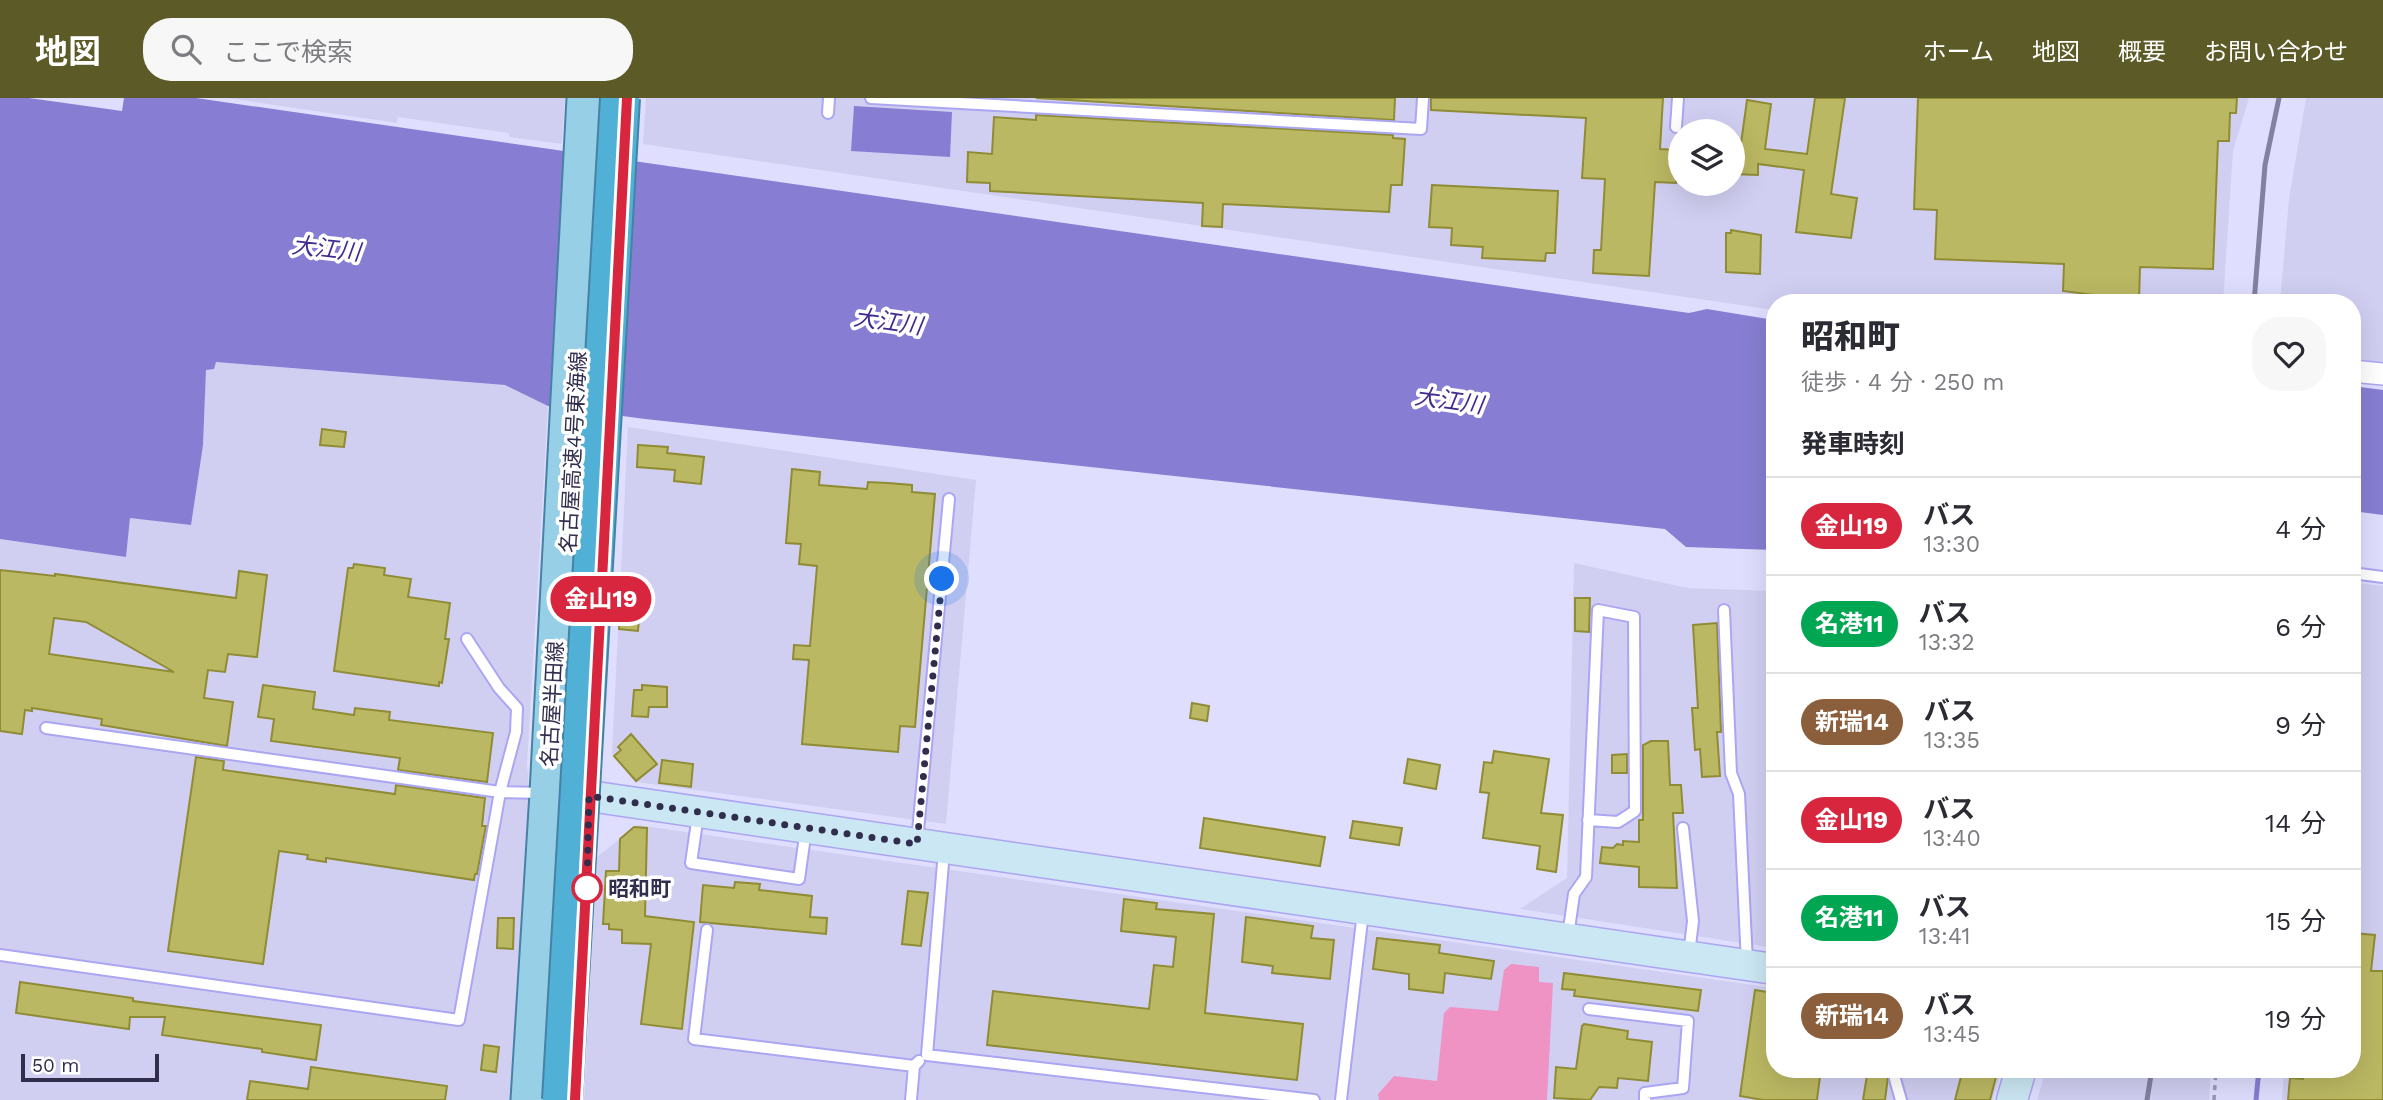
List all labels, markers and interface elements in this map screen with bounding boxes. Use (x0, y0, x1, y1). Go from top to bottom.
search box (143, 18, 633, 81)
icon: search (167, 30, 205, 68)
text: 地図 (35, 32, 101, 71)
text: ここで検索 (223, 37, 353, 67)
text: ホーム (1923, 38, 1994, 66)
text: 地図 (2032, 38, 2080, 66)
text: 概要 (2118, 38, 2166, 66)
text: お問い合わせ (2204, 38, 2348, 66)
map controls (1668, 119, 1745, 196)
button: layers (1668, 119, 1745, 196)
water label: 大江川 (290, 232, 365, 266)
water label: 大江川 (852, 304, 927, 341)
text: 昭和町 (1801, 317, 1900, 356)
button: heart (2252, 317, 2326, 391)
street label: 名古屋高速4号東海線 (555, 351, 591, 553)
text: 徒歩 · 4 分 · 250 m (1801, 369, 2005, 396)
water label: 大江川 (1413, 383, 1488, 420)
text: 発車時刻 (1801, 429, 1905, 459)
text: バス (1923, 500, 1975, 530)
text: 金山19 (1815, 512, 1888, 540)
text: 4 分 (2275, 514, 2326, 544)
text: 13:30 (1923, 531, 1980, 558)
your location (924, 561, 959, 596)
line badge: 金山19 (552, 576, 650, 622)
text: 金山19 (564, 585, 638, 613)
text: バス (1919, 598, 1971, 628)
text: 名港11 (1815, 610, 1884, 638)
text: 6 分 (2275, 612, 2326, 642)
text: 13:32 (1919, 629, 1975, 656)
street label: 名古屋半田線 (536, 640, 568, 768)
text: バス (1924, 696, 1976, 726)
text: 新瑞14 (1815, 708, 1889, 736)
text: 9 分 (2275, 710, 2326, 740)
text: 13:35 (1924, 727, 1980, 754)
text: バス (1923, 794, 1975, 824)
text: 金山19 (1815, 806, 1888, 834)
text: 14 分 (2265, 808, 2326, 838)
text: 13:40 (1923, 825, 1981, 852)
marker: 昭和町 (572, 873, 602, 903)
place label: 昭和町 (608, 876, 671, 901)
text: バス (1919, 892, 1971, 922)
text: 名港11 (1815, 904, 1884, 932)
text: 15 分 (2266, 906, 2326, 936)
text: 13:41 (1919, 923, 1971, 950)
text: バス (1924, 990, 1976, 1020)
text: 新瑞14 (1815, 1002, 1889, 1030)
text: 19 分 (2265, 1004, 2326, 1034)
text: 13:45 (1924, 1021, 1981, 1048)
scale bar (21, 1051, 159, 1083)
text: 50 m (32, 1054, 79, 1077)

